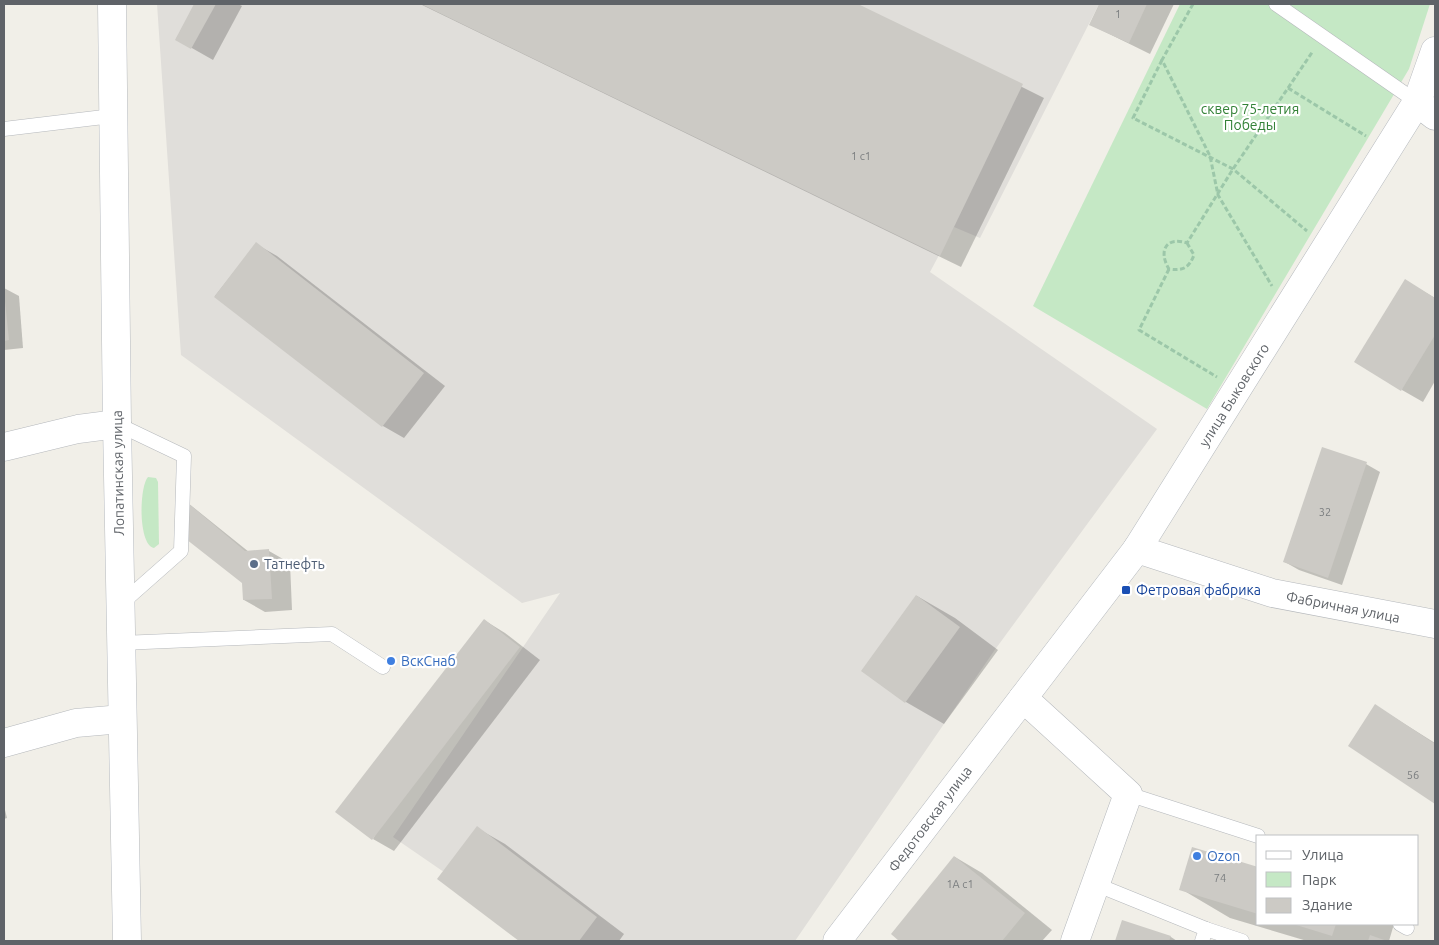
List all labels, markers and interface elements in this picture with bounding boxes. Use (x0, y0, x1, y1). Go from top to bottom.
house number: 1 (1115, 8, 1121, 20)
park label: сквер 75-летия Победы (1201, 101, 1299, 133)
house number: 1 с1 (851, 150, 871, 162)
street label: улица Быковского (1196, 340, 1272, 450)
street label: Лопатинская улица (109, 410, 127, 536)
house number: 32 (1319, 506, 1331, 518)
place label: Татнефть (264, 556, 325, 572)
marker: Татнефть (248, 558, 260, 570)
place label: Фетровая фабрика (1136, 582, 1261, 598)
marker: Фетровая фабрика (1120, 584, 1132, 596)
street label: Фабричная улица (1285, 588, 1401, 626)
place label: ВскСнаб (401, 653, 456, 669)
marker: ВскСнаб (385, 655, 397, 667)
street label: Федотовская улица (885, 763, 975, 875)
house number: 56 (1407, 769, 1419, 781)
legend (1256, 835, 1419, 925)
text: Улица (1302, 846, 1344, 863)
place label: Ozon (1207, 848, 1240, 864)
marker: Ozon (1191, 850, 1203, 862)
text: Парк (1302, 871, 1337, 888)
house number: 74 (1214, 872, 1226, 884)
house number: 1А с1 (946, 878, 974, 890)
text: Здание (1302, 896, 1353, 913)

